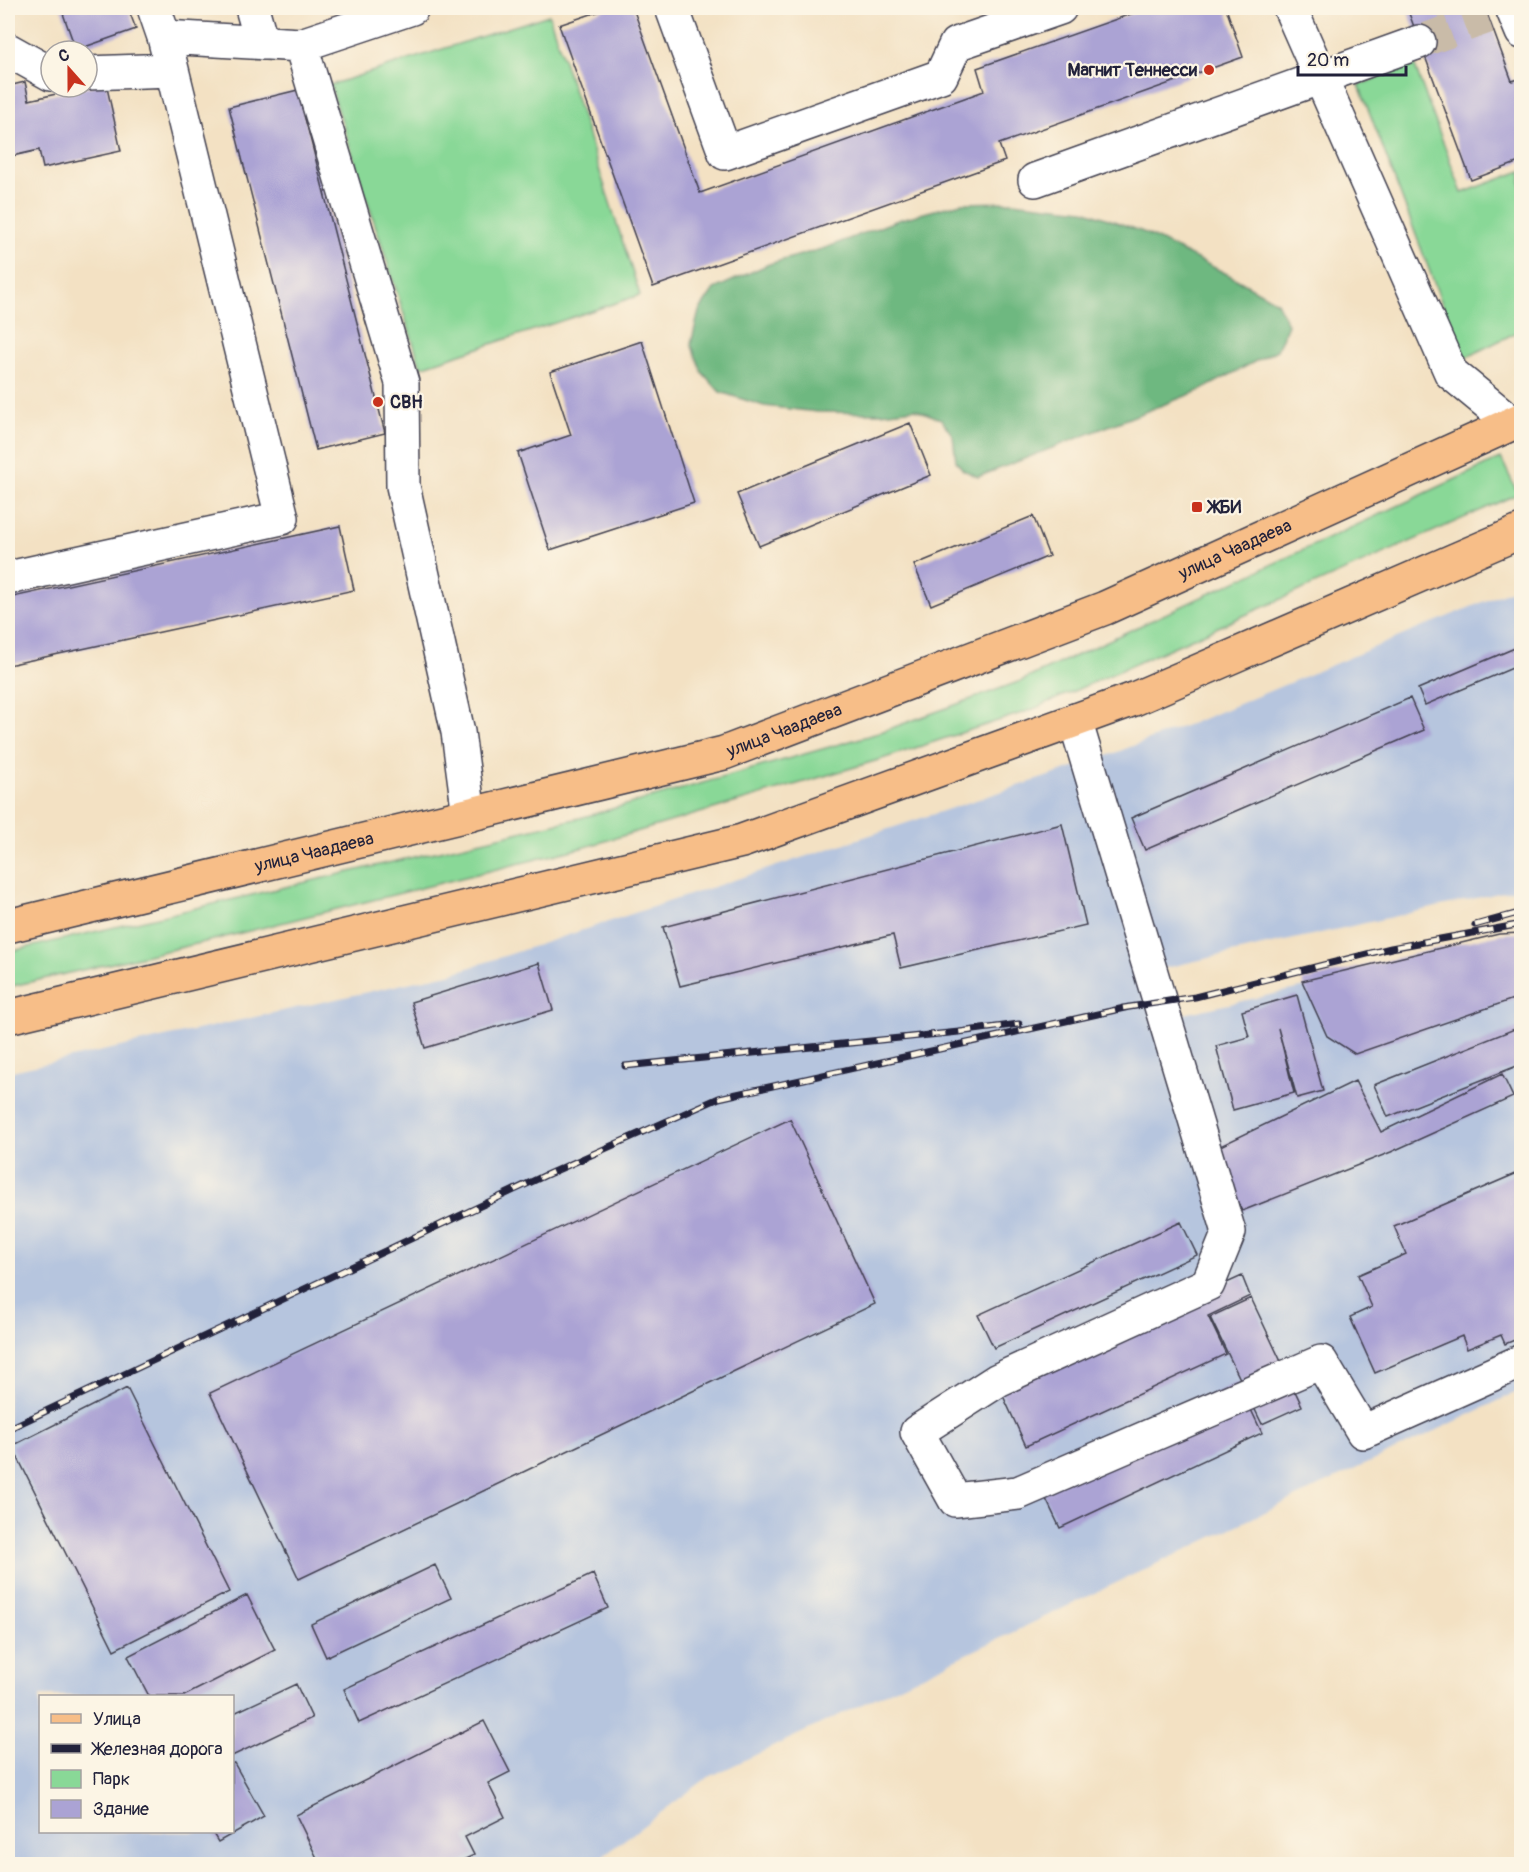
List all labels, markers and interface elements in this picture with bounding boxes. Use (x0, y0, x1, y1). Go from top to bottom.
north arrow (39, 39, 99, 99)
scale bar (1298, 39, 1406, 77)
text: С (56, 45, 72, 67)
text: 20 m (1307, 49, 1349, 72)
place label: Магнит Теннесси (1068, 59, 1197, 82)
marker: Магнит Теннесси (1202, 63, 1216, 77)
place label: СВН (390, 391, 423, 414)
marker: СВН (371, 395, 385, 409)
place label: ЖБИ (1206, 496, 1242, 519)
marker: ЖБИ (1190, 500, 1204, 514)
street label: улица Чаадаева (1174, 514, 1295, 585)
street label: улица Чаадаева (722, 698, 845, 763)
street label: улица Чаадаева (251, 827, 376, 878)
legend (39, 1695, 234, 1833)
text: Улица (93, 1708, 141, 1731)
text: Железная дорога (90, 1738, 223, 1761)
text: Парк (93, 1768, 130, 1791)
text: Здание (93, 1798, 149, 1821)

